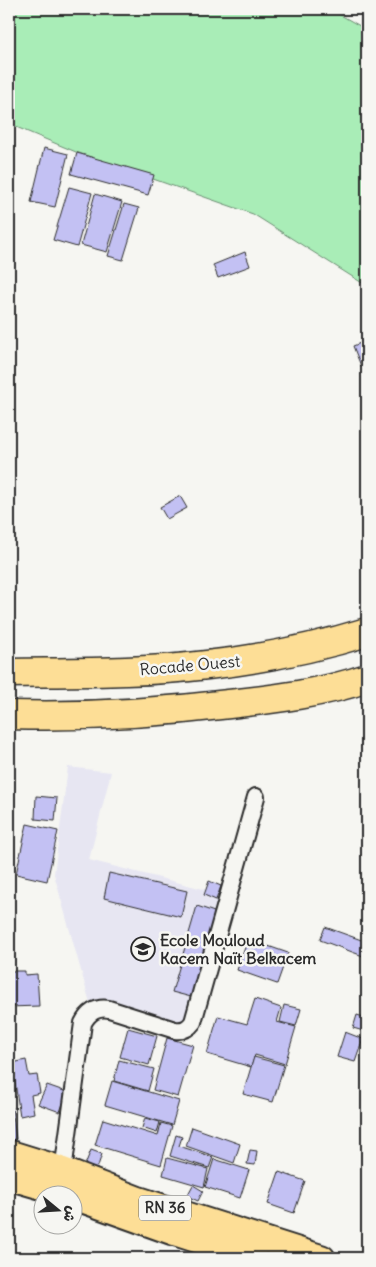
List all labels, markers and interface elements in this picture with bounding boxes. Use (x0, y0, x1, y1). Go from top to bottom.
street label: Rocade Ouest (139, 651, 242, 679)
place label: Ecole Mouloud Kacem Naït Belkacem (160, 930, 316, 968)
school or university icon: Ecole Mouloud Kacem Naït Belkacem (130, 936, 156, 962)
north arrow (32, 1184, 82, 1234)
road number: RN 36 (139, 1196, 191, 1220)
text: ش (59, 1204, 81, 1224)

